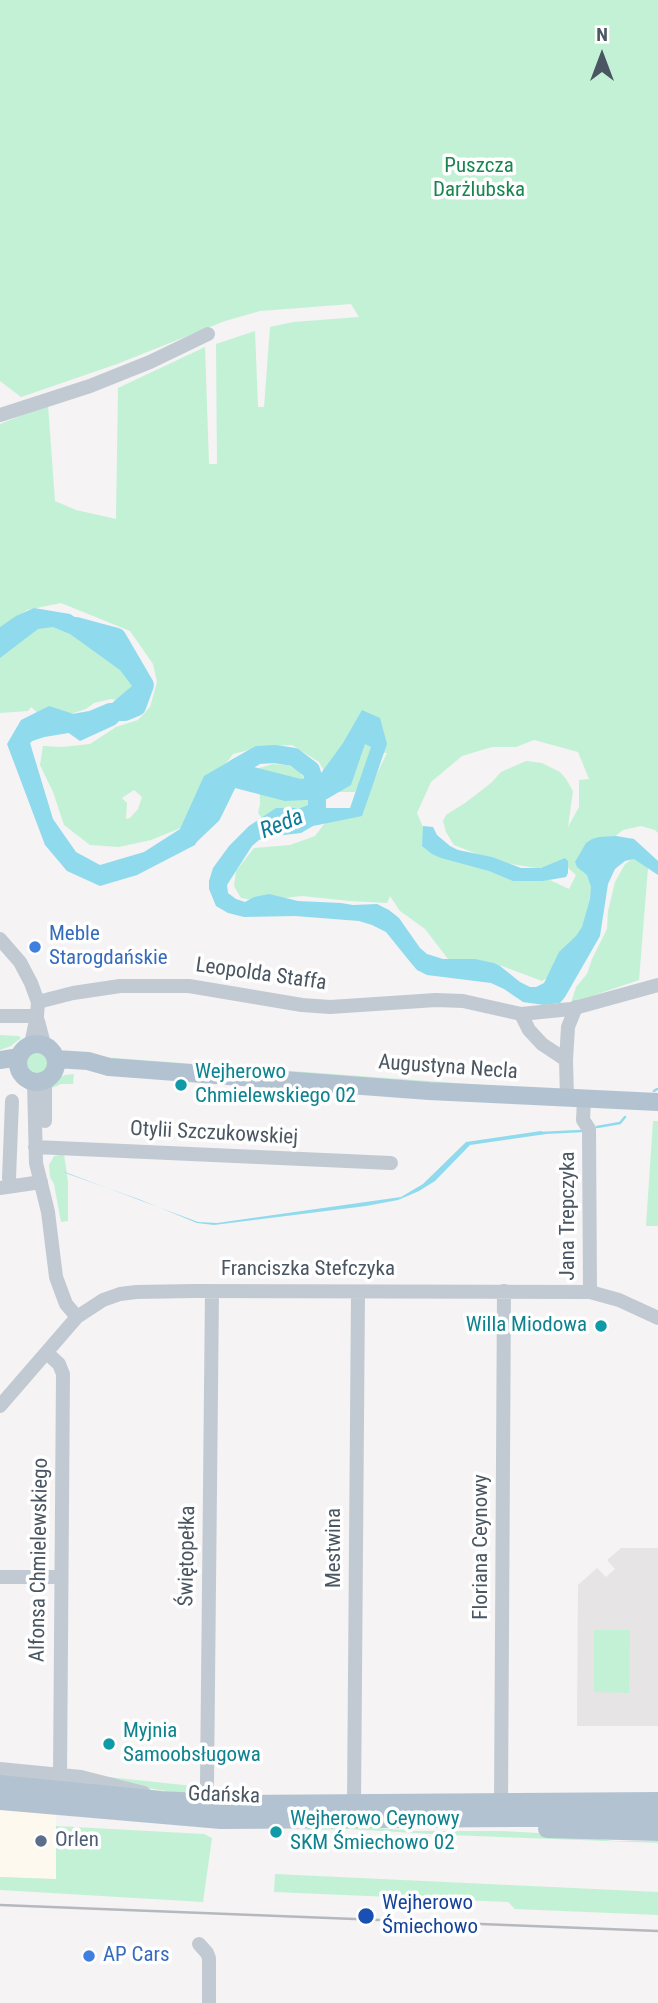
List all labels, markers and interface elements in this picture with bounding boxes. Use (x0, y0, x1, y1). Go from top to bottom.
north arrow (567, 21, 637, 91)
text: N (596, 23, 608, 46)
park label: Puszcza Darżlubska (433, 154, 525, 204)
water label: Reda (256, 804, 308, 846)
place label: Meble Starogdańskie (49, 922, 168, 972)
marker: Meble Starogdańskie (27, 939, 43, 955)
street label: Leopolda Staffa (194, 953, 328, 997)
street label: Augustyna Necla (377, 1051, 519, 1085)
place label: Wejherowo Chmielewskiego 02 (195, 1060, 356, 1110)
marker: Wejherowo Chmielewskiego 02 (173, 1077, 189, 1093)
street label: Otylii Szczukowskiej (129, 1117, 299, 1151)
street label: Jana Trepczyka (556, 1151, 582, 1281)
street label: Franciszka Stefczyka (221, 1257, 395, 1283)
place label: Willa Miodowa (466, 1313, 587, 1339)
marker: Willa Miodowa (593, 1318, 609, 1334)
street label: Alfonsa Chmielewskiego (26, 1458, 54, 1662)
street label: Floriana Ceynowy (469, 1474, 495, 1620)
street label: Świętopełka (175, 1505, 201, 1607)
street label: Mestwina (322, 1508, 348, 1588)
place label: Myjnia Samoobsługowa (123, 1719, 261, 1769)
marker: Myjnia Samoobsługowa (101, 1736, 117, 1752)
street label: Gdańska (188, 1782, 260, 1810)
place label: Wejherowo Ceynowy SKM Śmiechowo 02 (290, 1807, 459, 1857)
marker: Wejherowo Ceynowy SKM Śmiechowo 02 (268, 1824, 284, 1840)
place label: Orlen (55, 1828, 99, 1854)
marker: Orlen (33, 1833, 49, 1849)
place label: Wejherowo Śmiechowo (382, 1891, 478, 1941)
marker: Wejherowo Śmiechowo (356, 1906, 376, 1926)
place label: AP Cars (103, 1943, 170, 1969)
marker: AP Cars (81, 1948, 97, 1964)

